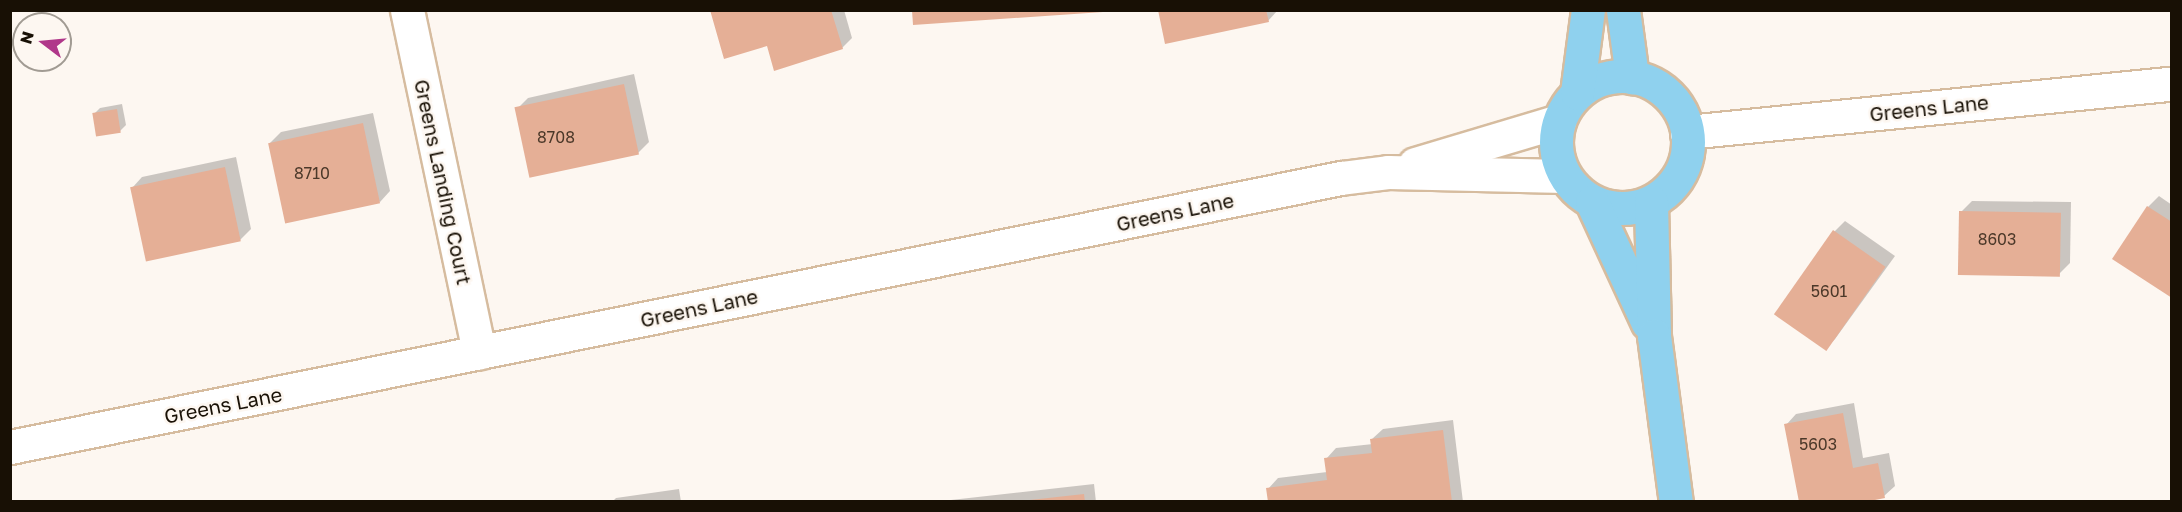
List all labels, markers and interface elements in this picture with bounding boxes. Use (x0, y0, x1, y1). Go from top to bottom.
north arrow (12, 12, 72, 72)
text: N (15, 29, 38, 46)
street label: Greens Landing Court (410, 77, 476, 287)
street label: Greens Lane (1868, 90, 1990, 126)
house number: 8708 (537, 127, 575, 147)
house number: 8710 (294, 163, 330, 183)
street label: Greens Lane (1114, 188, 1236, 236)
house number: 8603 (1978, 229, 2016, 249)
house number: 5601 (1811, 281, 1847, 301)
street label: Greens Lane (638, 284, 760, 332)
street label: Greens Lane (162, 382, 284, 428)
house number: 5603 (1799, 434, 1837, 454)

